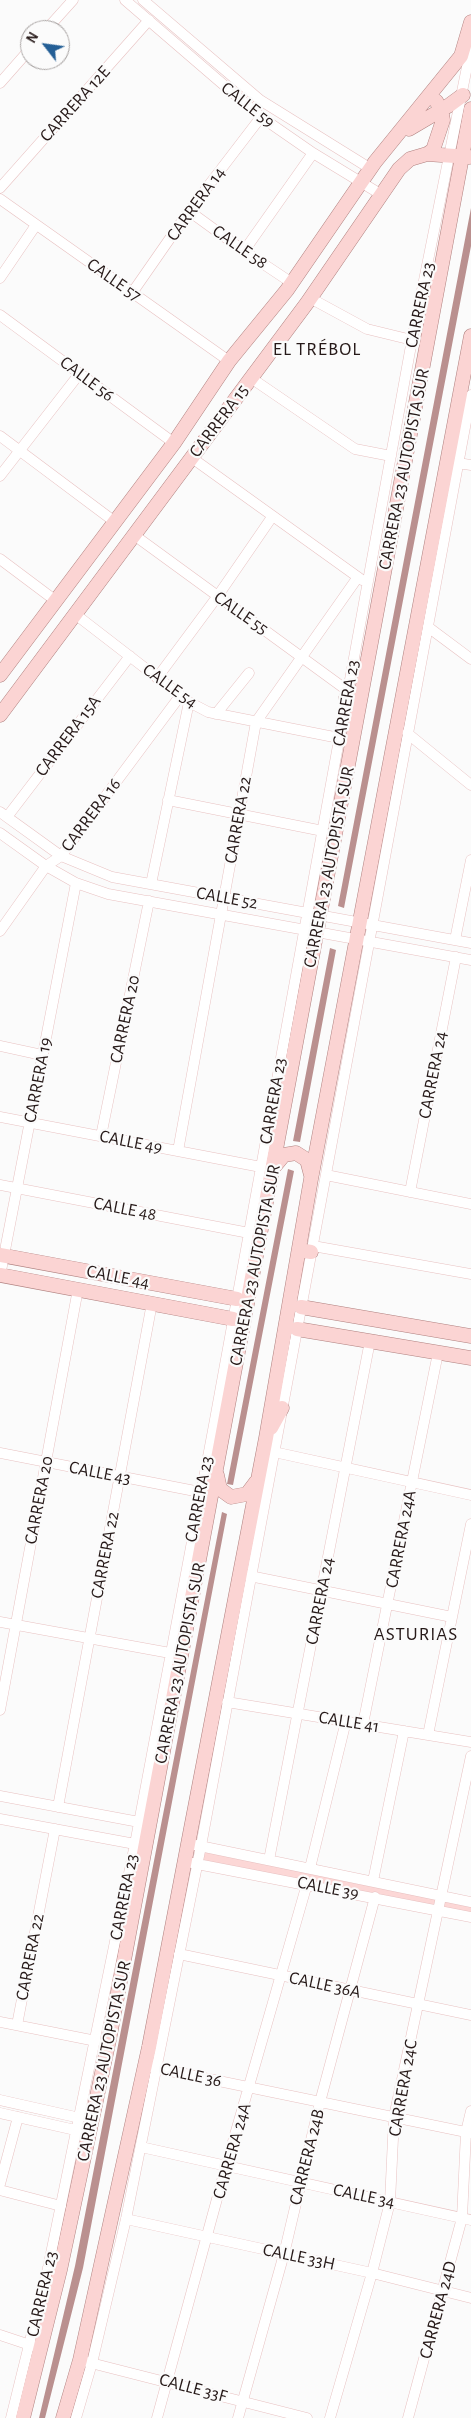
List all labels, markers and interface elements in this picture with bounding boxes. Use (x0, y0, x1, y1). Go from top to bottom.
north arrow (20, 20, 70, 70)
text: N (24, 30, 41, 46)
street label: CARRERA 12E (35, 62, 115, 146)
street label: CALLE 59 (217, 77, 279, 133)
street label: CARRERA 14 (162, 163, 230, 245)
street label: CALLE 58 (208, 220, 272, 274)
street label: CALLE 57 (83, 254, 145, 306)
street label: CARRERA 23 (400, 260, 440, 350)
district label: EL TRÉBOL (272, 338, 362, 360)
street label: CALLE 56 (56, 352, 118, 406)
street label: CARRERA 23 AUTOPISTA SUR (374, 367, 434, 571)
street label: CARRERA 15 (185, 380, 253, 462)
street label: CALLE 55 (210, 587, 272, 639)
street label: CARRERA 23 (328, 658, 364, 748)
street label: CALLE 54 (138, 659, 202, 713)
street label: CARRERA 15A (31, 691, 105, 781)
street label: CARRERA 23 AUTOPISTA SUR (299, 765, 359, 969)
street label: CARRERA 16 (56, 774, 126, 856)
street label: CARRERA 22 (220, 775, 256, 865)
street label: CALLE 52 (195, 882, 259, 914)
street label: CARRERA 20 (105, 973, 145, 1065)
street label: CARRERA 24 (414, 1029, 452, 1121)
street label: CARRERA 19 (19, 1036, 57, 1124)
street label: CARRERA 23 (255, 1056, 291, 1146)
street label: CALLE 49 (98, 1125, 164, 1159)
street label: CARRERA 23 AUTOPISTA SUR (225, 1163, 285, 1367)
street label: CALLE 48 (92, 1192, 158, 1226)
street label: CALLE 44 (85, 1260, 151, 1294)
street label: CARRERA 20 (20, 1454, 58, 1546)
street label: CARRERA 23 (180, 1454, 218, 1544)
street label: CALLE 43 (67, 1456, 133, 1490)
street label: CARRERA 24A (381, 1488, 421, 1590)
street label: CARRERA 22 (86, 1510, 124, 1600)
street label: CARRERA 24 (301, 1555, 339, 1647)
street label: CARRERA 23 AUTOPISTA SUR (150, 1561, 210, 1765)
district label: ASTURIAS (373, 1623, 459, 1645)
street label: CALLE 41 (317, 1707, 381, 1737)
street label: CARRERA 23 (105, 1852, 143, 1942)
street label: CALLE 39 (295, 1871, 361, 1905)
street label: CARRERA 22 (11, 1912, 49, 2002)
street label: CARRERA 23 AUTOPISTA SUR (72, 1959, 136, 2163)
street label: CALLE 36A (287, 1967, 363, 2003)
street label: CARRERA 24C (384, 2038, 422, 2138)
street label: CALLE 36 (158, 2058, 224, 2092)
street label: CARRERA 24A (208, 2100, 256, 2202)
street label: CARRERA 24B (285, 2107, 329, 2207)
street label: CALLE 34 (331, 2179, 397, 2213)
street label: CALLE 33H (261, 2239, 337, 2275)
street label: CARRERA 23 (22, 2249, 62, 2339)
street label: CARRERA 24D (415, 2259, 461, 2361)
street label: CALLE 33F (157, 2369, 229, 2407)

